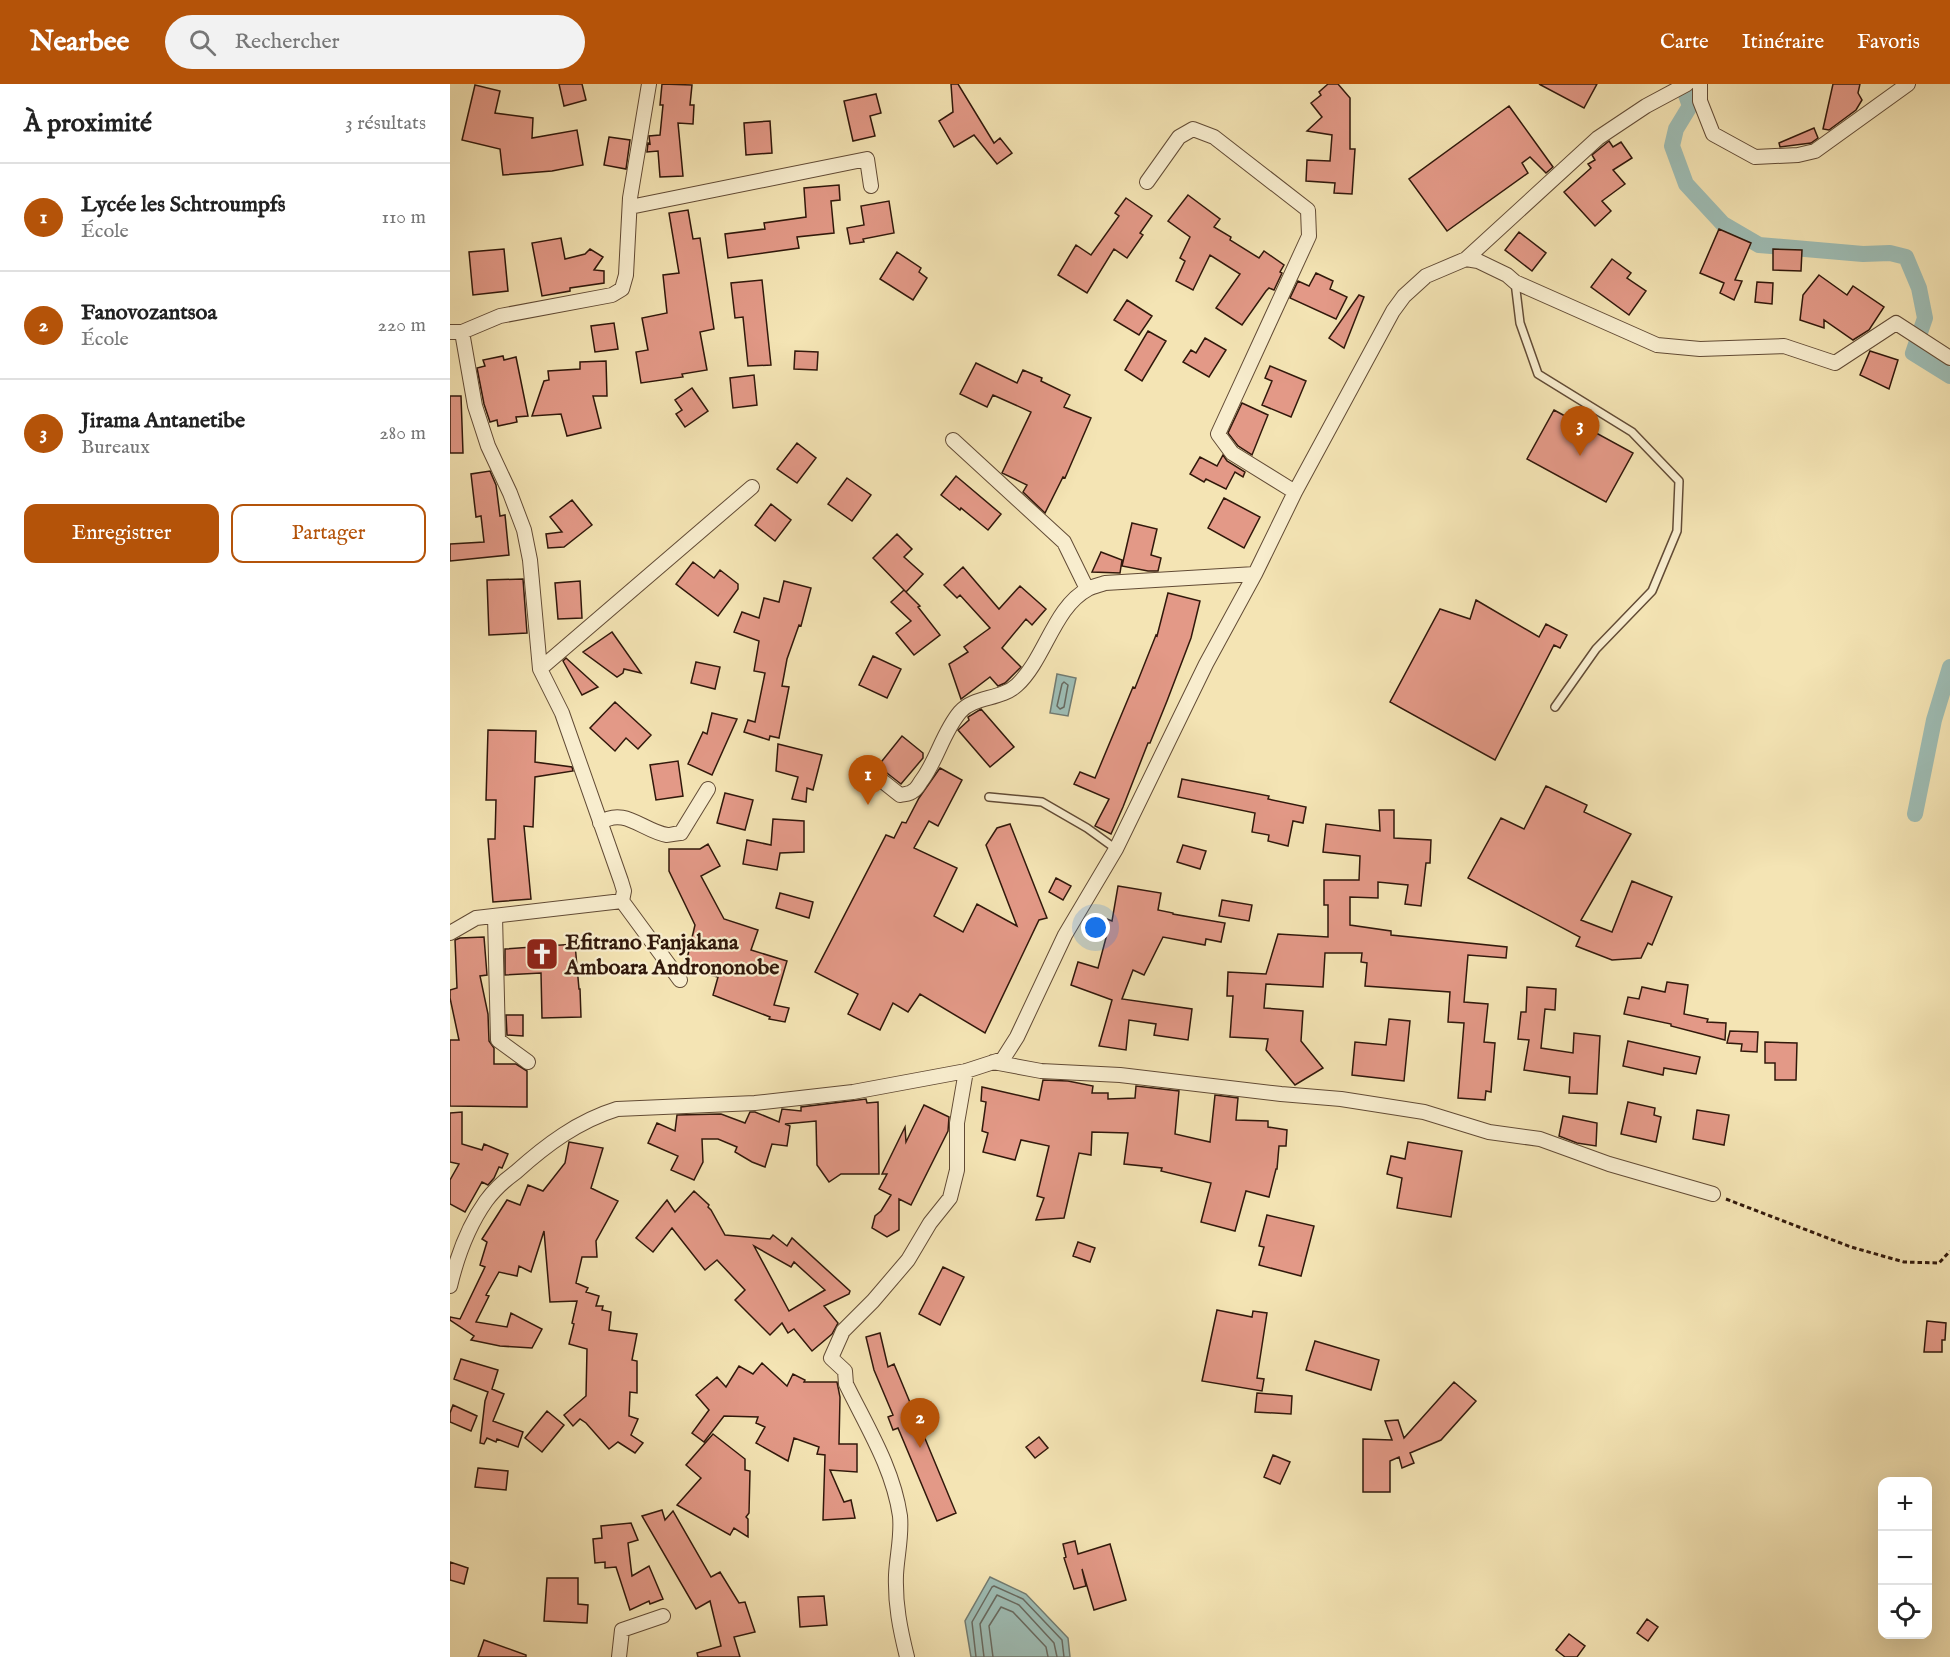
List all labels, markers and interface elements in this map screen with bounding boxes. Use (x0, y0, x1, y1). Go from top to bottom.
search box (165, 15, 585, 69)
text: Nearbee (30, 25, 129, 60)
icon: search (186, 26, 219, 59)
text: Rechercher (234, 28, 340, 56)
text: Carte (1660, 29, 1709, 56)
text: Itinéraire (1742, 29, 1824, 56)
text: Favoris (1857, 29, 1920, 56)
text: À proximité (24, 107, 152, 140)
text: 3 résultats (345, 111, 426, 136)
text: Lycée les Schtroumpfs (81, 191, 285, 219)
text: 1 (40, 205, 47, 230)
text: 110 m (382, 205, 426, 230)
text: École (81, 219, 129, 244)
text: Fanovozantsoa (81, 299, 217, 327)
text: 2 (39, 313, 48, 338)
text: 220 m (378, 313, 426, 338)
text: École (81, 327, 129, 352)
pin: 3 (1560, 406, 1600, 456)
text: Jirama Antanetibe (81, 407, 245, 435)
text: 3 (40, 421, 47, 446)
text: 280 m (379, 421, 426, 446)
text: Bureaux (81, 435, 150, 460)
button: Enregistrer (24, 504, 219, 563)
button: Partager (231, 504, 426, 563)
pin: 1 (848, 756, 888, 805)
your location (1081, 913, 1110, 942)
place label: Efitrano Fanjakana Amboara Andrononobe (564, 929, 779, 982)
church icon: Efitrano Fanjakana Amboara Andrononobe (524, 936, 560, 972)
pin: 2 (900, 1398, 940, 1448)
map controls (1878, 1477, 1932, 1639)
button: + (1878, 1477, 1932, 1531)
button: − (1878, 1531, 1932, 1585)
button: locate (1878, 1585, 1932, 1639)

